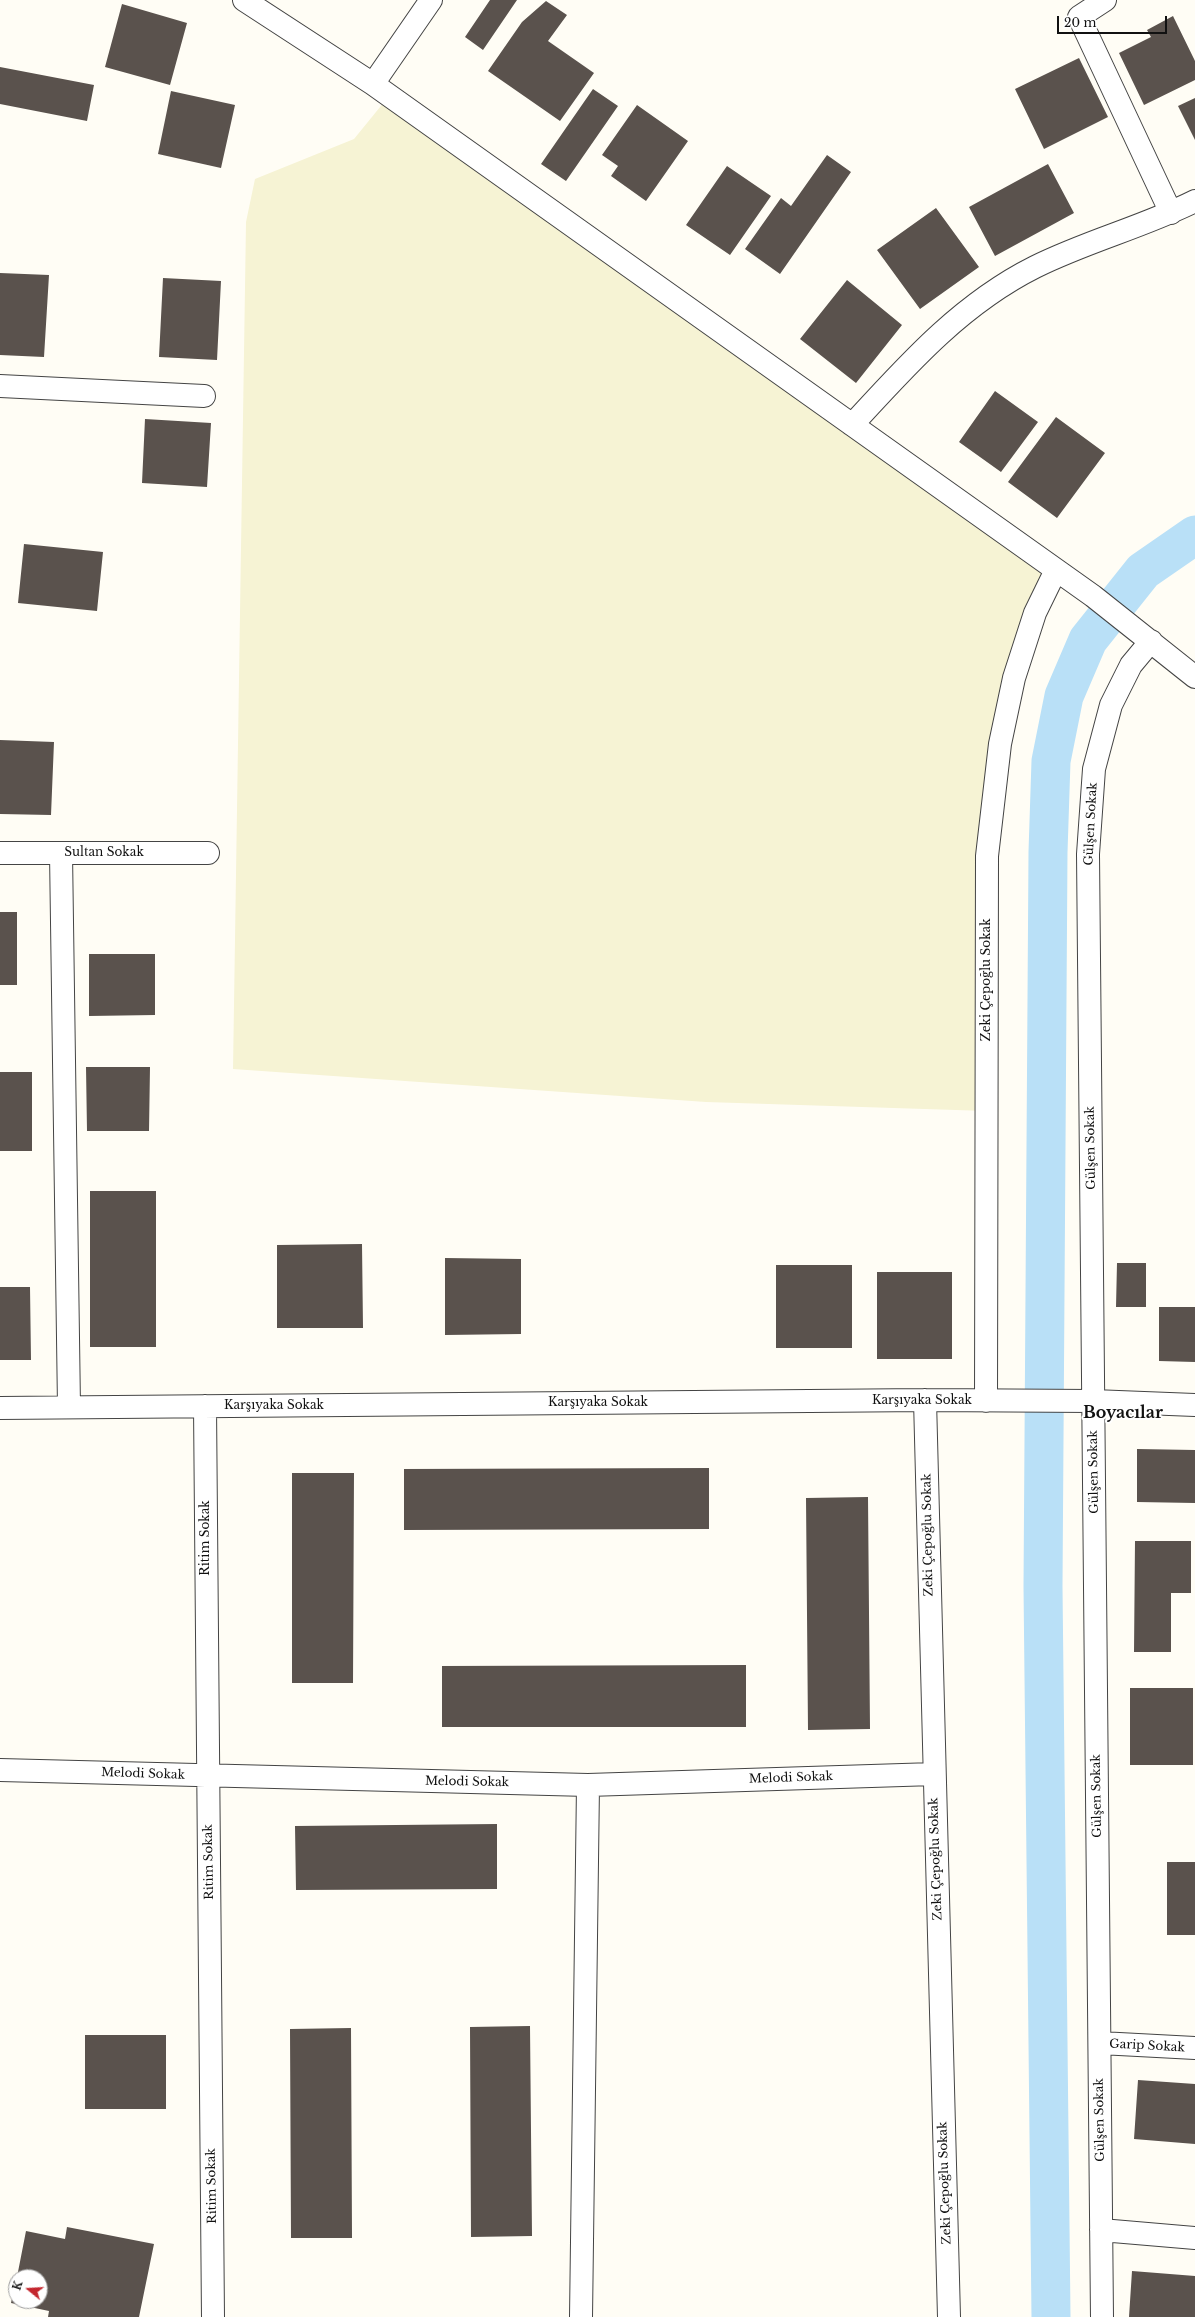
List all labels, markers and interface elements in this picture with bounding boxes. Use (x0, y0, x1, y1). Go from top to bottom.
scale bar (1059, 8, 1169, 34)
text: 20 m (1064, 15, 1096, 30)
street label: Gülşen Sokak (1082, 782, 1100, 866)
street label: Sultan Sokak (64, 846, 144, 860)
street label: Zeki Çepoğlu Sokak (980, 918, 994, 1042)
street label: Gülşen Sokak (1083, 1106, 1099, 1190)
street label: Karşıyaka Sokak (872, 1394, 972, 1408)
street label: Karşıyaka Sokak (548, 1396, 648, 1410)
street label: Karşıyaka Sokak (224, 1399, 324, 1413)
district label: Boyacılar (1083, 1403, 1163, 1423)
street label: Gülşen Sokak (1086, 1430, 1102, 1514)
street label: Zeki Çepoğlu Sokak (920, 1473, 936, 1597)
street label: Ritim Sokak (199, 1500, 213, 1576)
street label: Gülşen Sokak (1089, 1754, 1105, 1838)
street label: Melodi Sokak (101, 1765, 185, 1783)
street label: Melodi Sokak (749, 1769, 833, 1787)
street label: Melodi Sokak (425, 1774, 509, 1790)
street label: Zeki Çepoğlu Sokak (927, 1797, 945, 1921)
street label: Ritim Sokak (201, 1824, 217, 1900)
street label: Garip Sokak (1109, 2037, 1185, 2055)
street label: Gülşen Sokak (1092, 2078, 1108, 2162)
street label: Zeki Çepoğlu Sokak (936, 2121, 954, 2245)
street label: Ritim Sokak (204, 2148, 220, 2224)
north arrow (8, 2269, 48, 2309)
text: K (9, 2279, 26, 2292)

